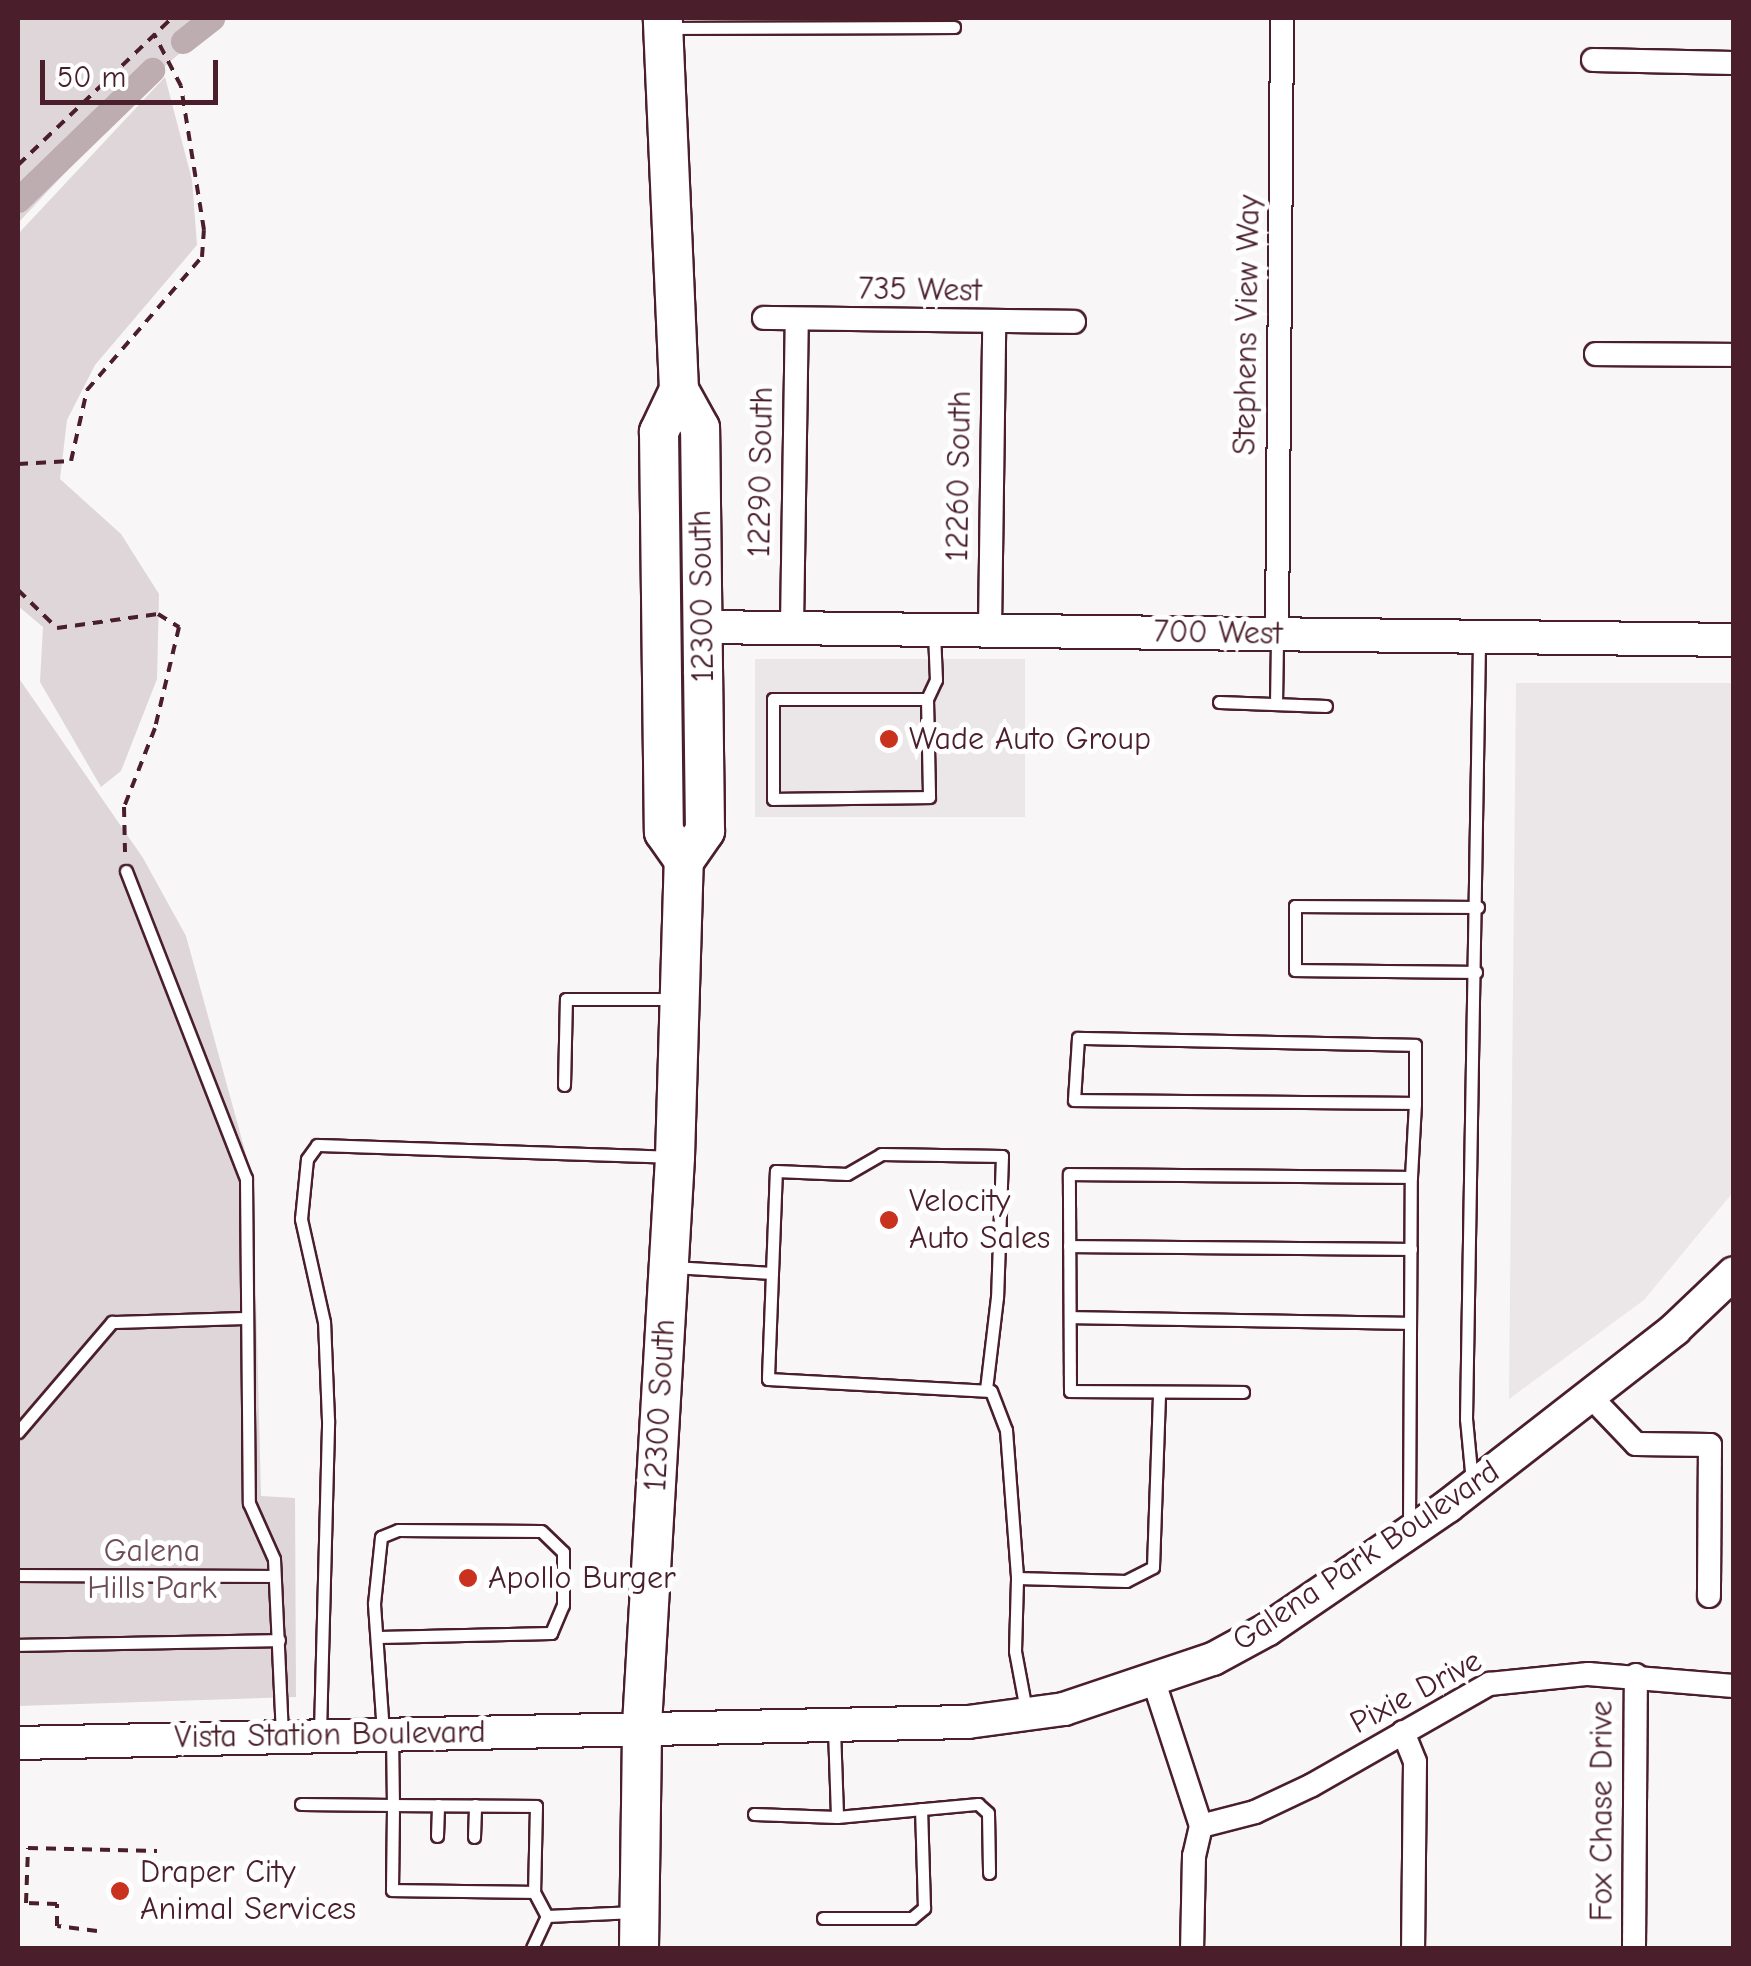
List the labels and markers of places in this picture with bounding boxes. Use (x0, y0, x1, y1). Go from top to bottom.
place label: Wade Auto Group (909, 720, 1151, 758)
marker: Wade Auto Group (878, 728, 900, 750)
place label: Velocity Auto Sales (909, 1183, 1050, 1258)
marker: Velocity Auto Sales (878, 1209, 900, 1231)
place label: Apollo Burger (488, 1559, 676, 1597)
marker: Apollo Burger (457, 1567, 479, 1589)
place label: Draper City Animal Services (140, 1854, 356, 1929)
marker: Draper City Animal Services (109, 1880, 131, 1902)

